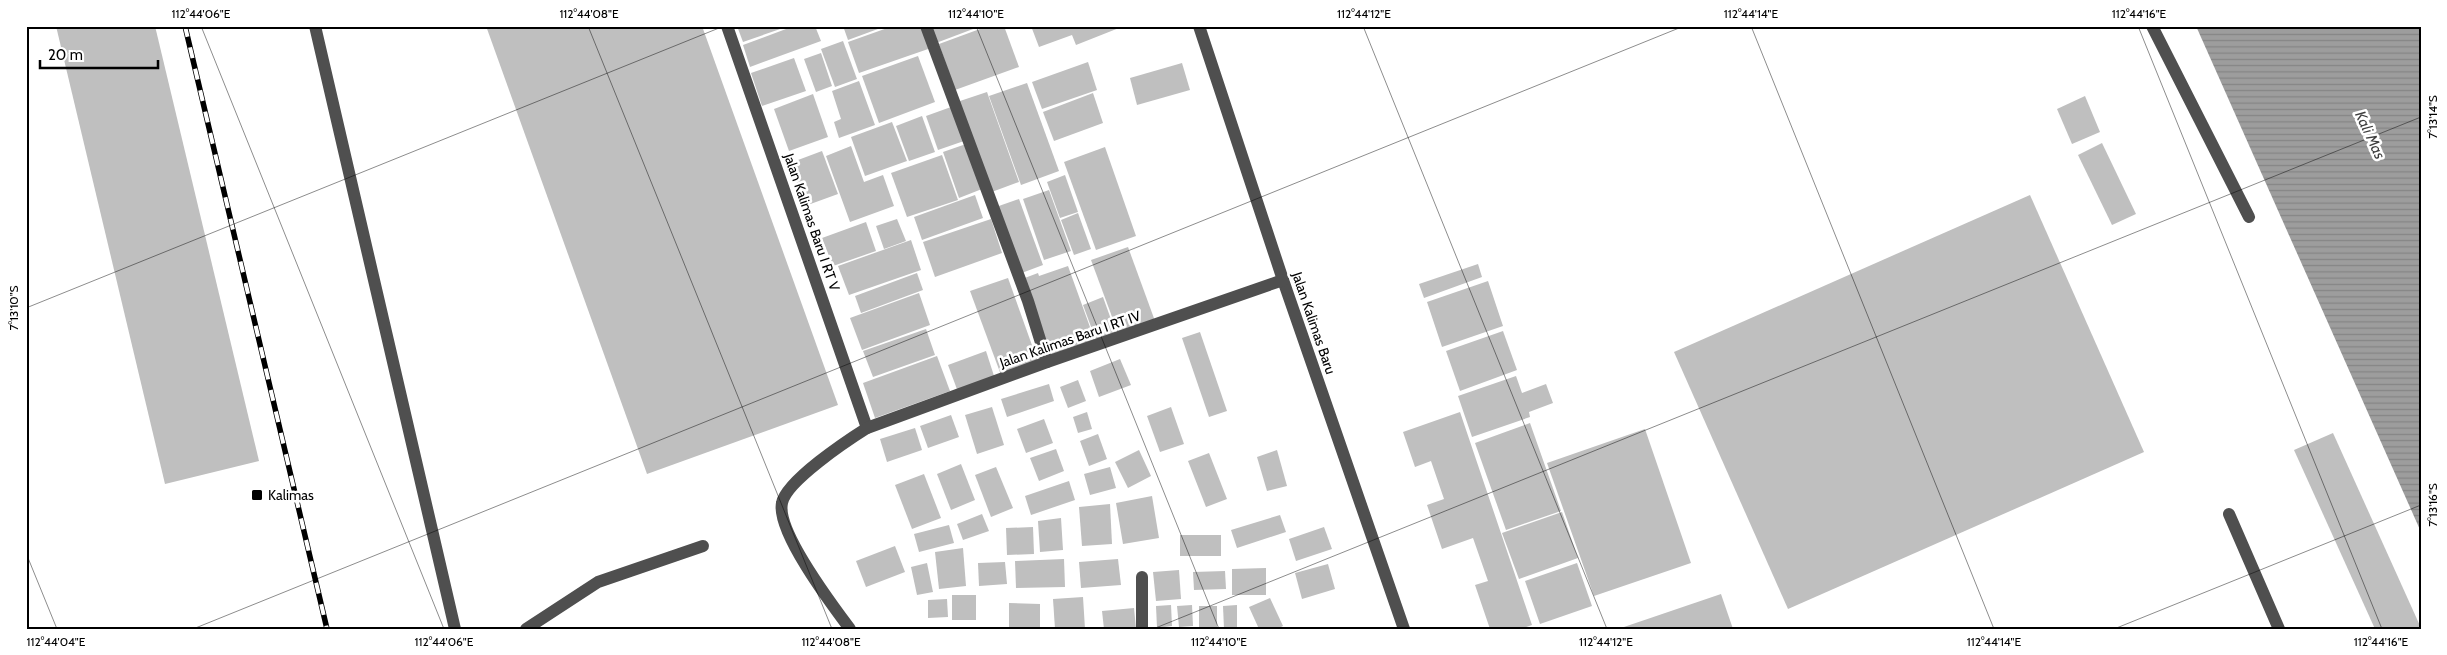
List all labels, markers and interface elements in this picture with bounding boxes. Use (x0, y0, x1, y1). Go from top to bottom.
text: 112°44'06"E (172, 6, 231, 21)
text: 112°44'08"E (559, 6, 619, 21)
text: 112°44'10"E (948, 6, 1004, 21)
text: 112°44'12"E (1337, 6, 1391, 21)
text: 112°44'14"E (1724, 6, 1778, 21)
text: 112°44'16"E (2112, 6, 2167, 21)
scale bar (40, 38, 158, 70)
text: 20 m (48, 46, 83, 64)
text: 7°13'14"S (2425, 95, 2440, 139)
water label: Kali Mas (2351, 108, 2389, 162)
street label: Jalan Kalimas Baru I RT V (780, 150, 844, 293)
street label: Jalan Kalimas Baru (1288, 269, 1340, 376)
text: 7°13'10"S (6, 285, 21, 331)
street label: Jalan Kalimas Baru I RT IV (996, 306, 1143, 372)
text: 7°13'16"S (2425, 483, 2440, 527)
place label: Kalimas (268, 486, 314, 504)
marker: Kalimas (250, 488, 264, 502)
text: 112°44'04"E (27, 634, 86, 649)
text: 112°44'06"E (415, 634, 474, 649)
text: 112°44'08"E (801, 634, 861, 649)
text: 112°44'10"E (1191, 634, 1247, 649)
text: 112°44'12"E (1579, 634, 1633, 649)
text: 112°44'14"E (1967, 634, 2021, 649)
text: 112°44'16"E (2354, 634, 2409, 649)

